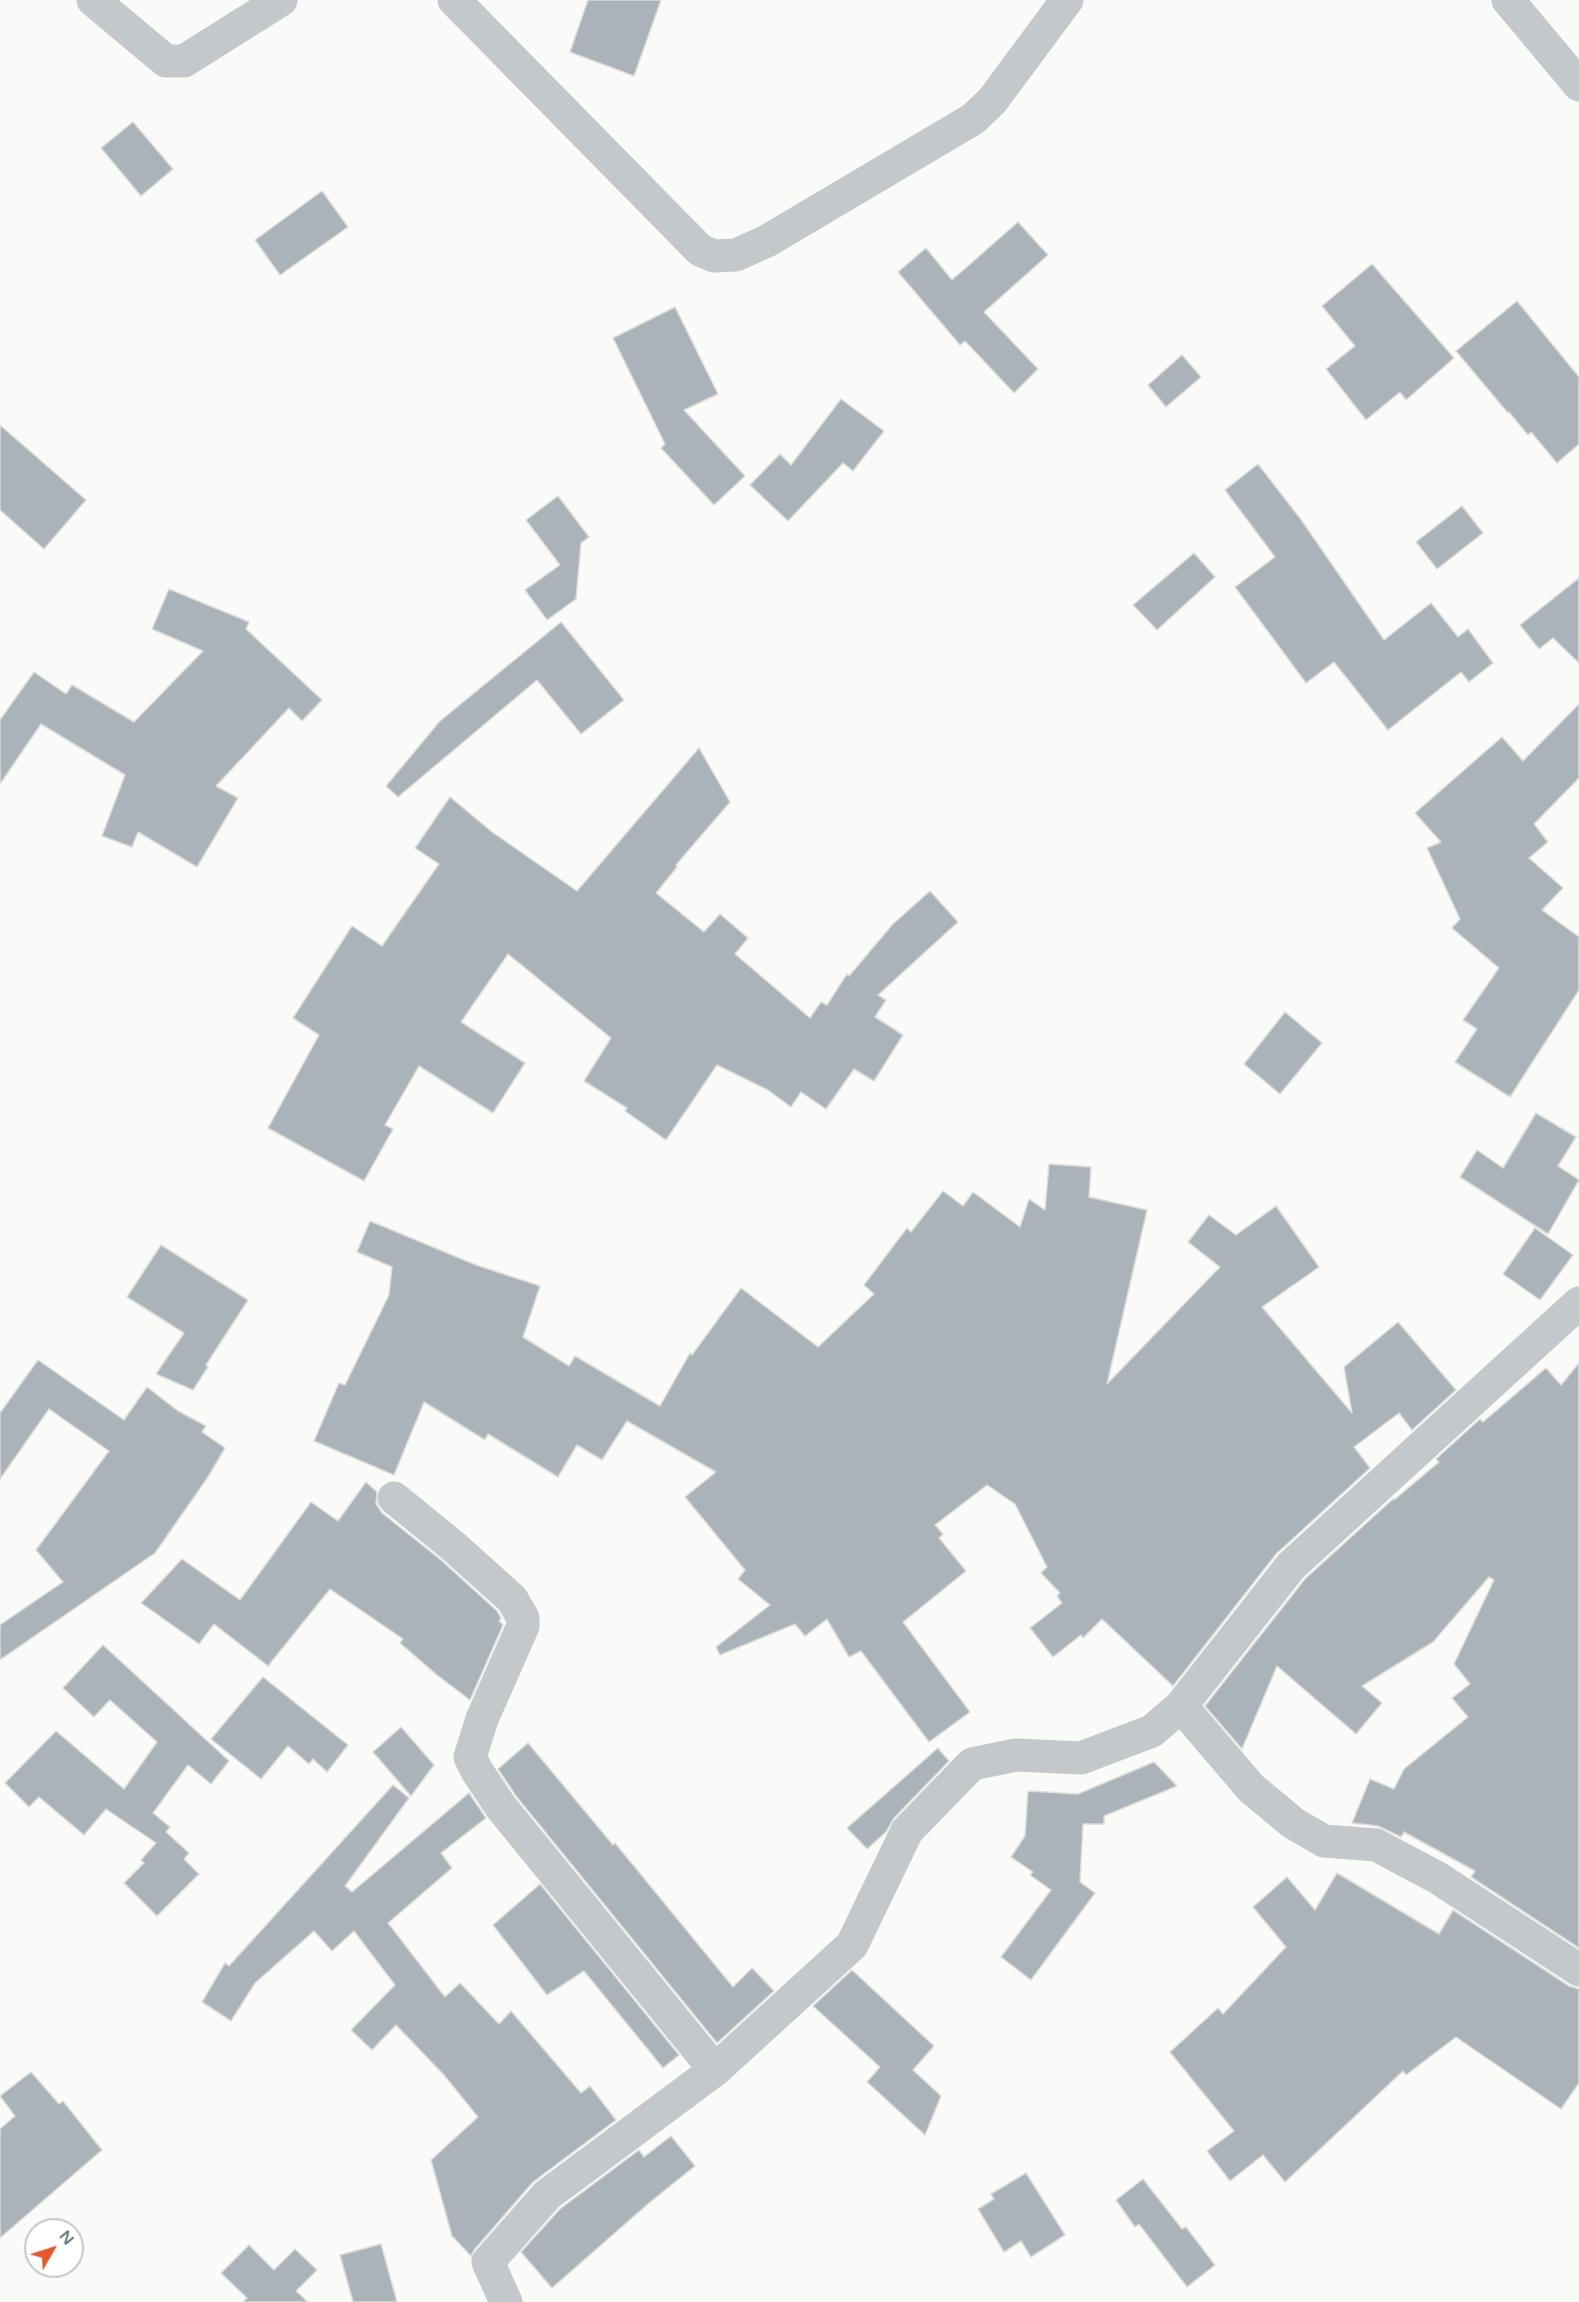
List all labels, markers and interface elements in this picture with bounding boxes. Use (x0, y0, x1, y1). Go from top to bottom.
north arrow (24, 2218, 84, 2278)
text: N (55, 2227, 78, 2249)

